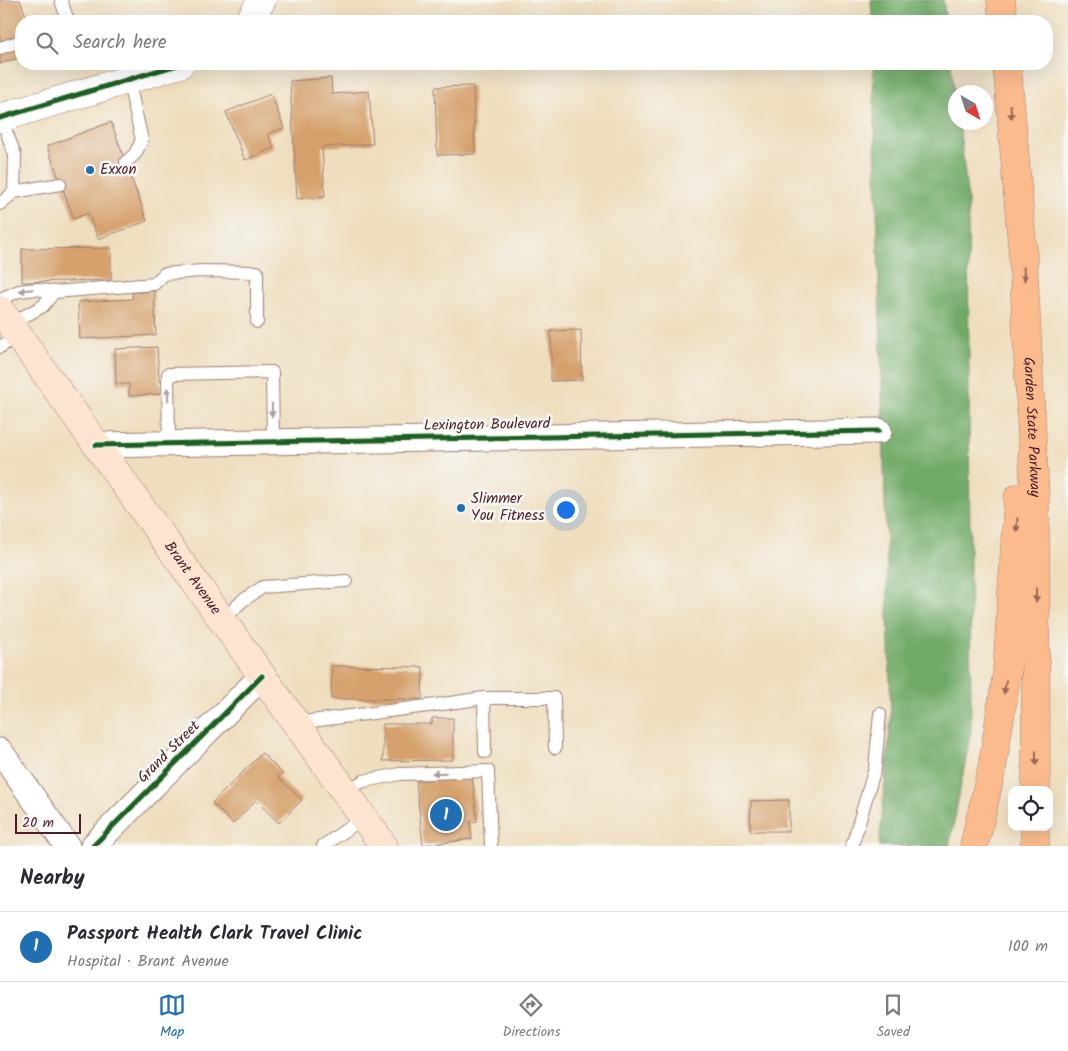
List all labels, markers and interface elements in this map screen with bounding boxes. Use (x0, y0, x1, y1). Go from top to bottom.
search box (15, 15, 1053, 70)
text: Search here (73, 28, 167, 58)
icon: search (33, 29, 61, 57)
north arrow (948, 85, 993, 130)
one-way arrow (1008, 105, 1016, 121)
place label: Exxon (100, 158, 136, 182)
marker: Exxon (84, 164, 96, 176)
one-way arrow (1021, 267, 1029, 283)
one-way arrow (18, 286, 34, 294)
street label: Garden State Parkway (1016, 356, 1047, 499)
one-way arrow (164, 386, 172, 402)
one-way arrow (269, 402, 277, 418)
street label: Lexington Boulevard (424, 412, 551, 438)
place label: Slimmer You Fitness (471, 487, 545, 528)
your location (553, 497, 579, 523)
marker: Slimmer You Fitness (455, 502, 467, 514)
one-way arrow (1012, 517, 1020, 533)
street label: Brant Avenue (157, 536, 227, 620)
one-way arrow (1032, 588, 1040, 604)
one-way arrow (1000, 680, 1008, 696)
street label: Grand Street (132, 715, 206, 789)
one-way arrow (1032, 750, 1040, 766)
one-way arrow (431, 769, 447, 777)
map controls (1008, 786, 1053, 831)
button: locate (1008, 786, 1053, 831)
pin: 1 (430, 796, 462, 834)
scale bar (15, 811, 81, 834)
text: 20 m (22, 812, 54, 834)
text: Nearby (20, 862, 85, 895)
text: Passport Health Clark Travel Clinic (67, 919, 363, 949)
text: 1 (34, 934, 38, 959)
text: 100 m (1008, 934, 1048, 959)
text: Hospital · Brant Avenue (67, 949, 229, 974)
tab: Map (158, 991, 186, 1043)
tab: Directions (502, 991, 560, 1043)
tab: Saved (877, 991, 910, 1043)

